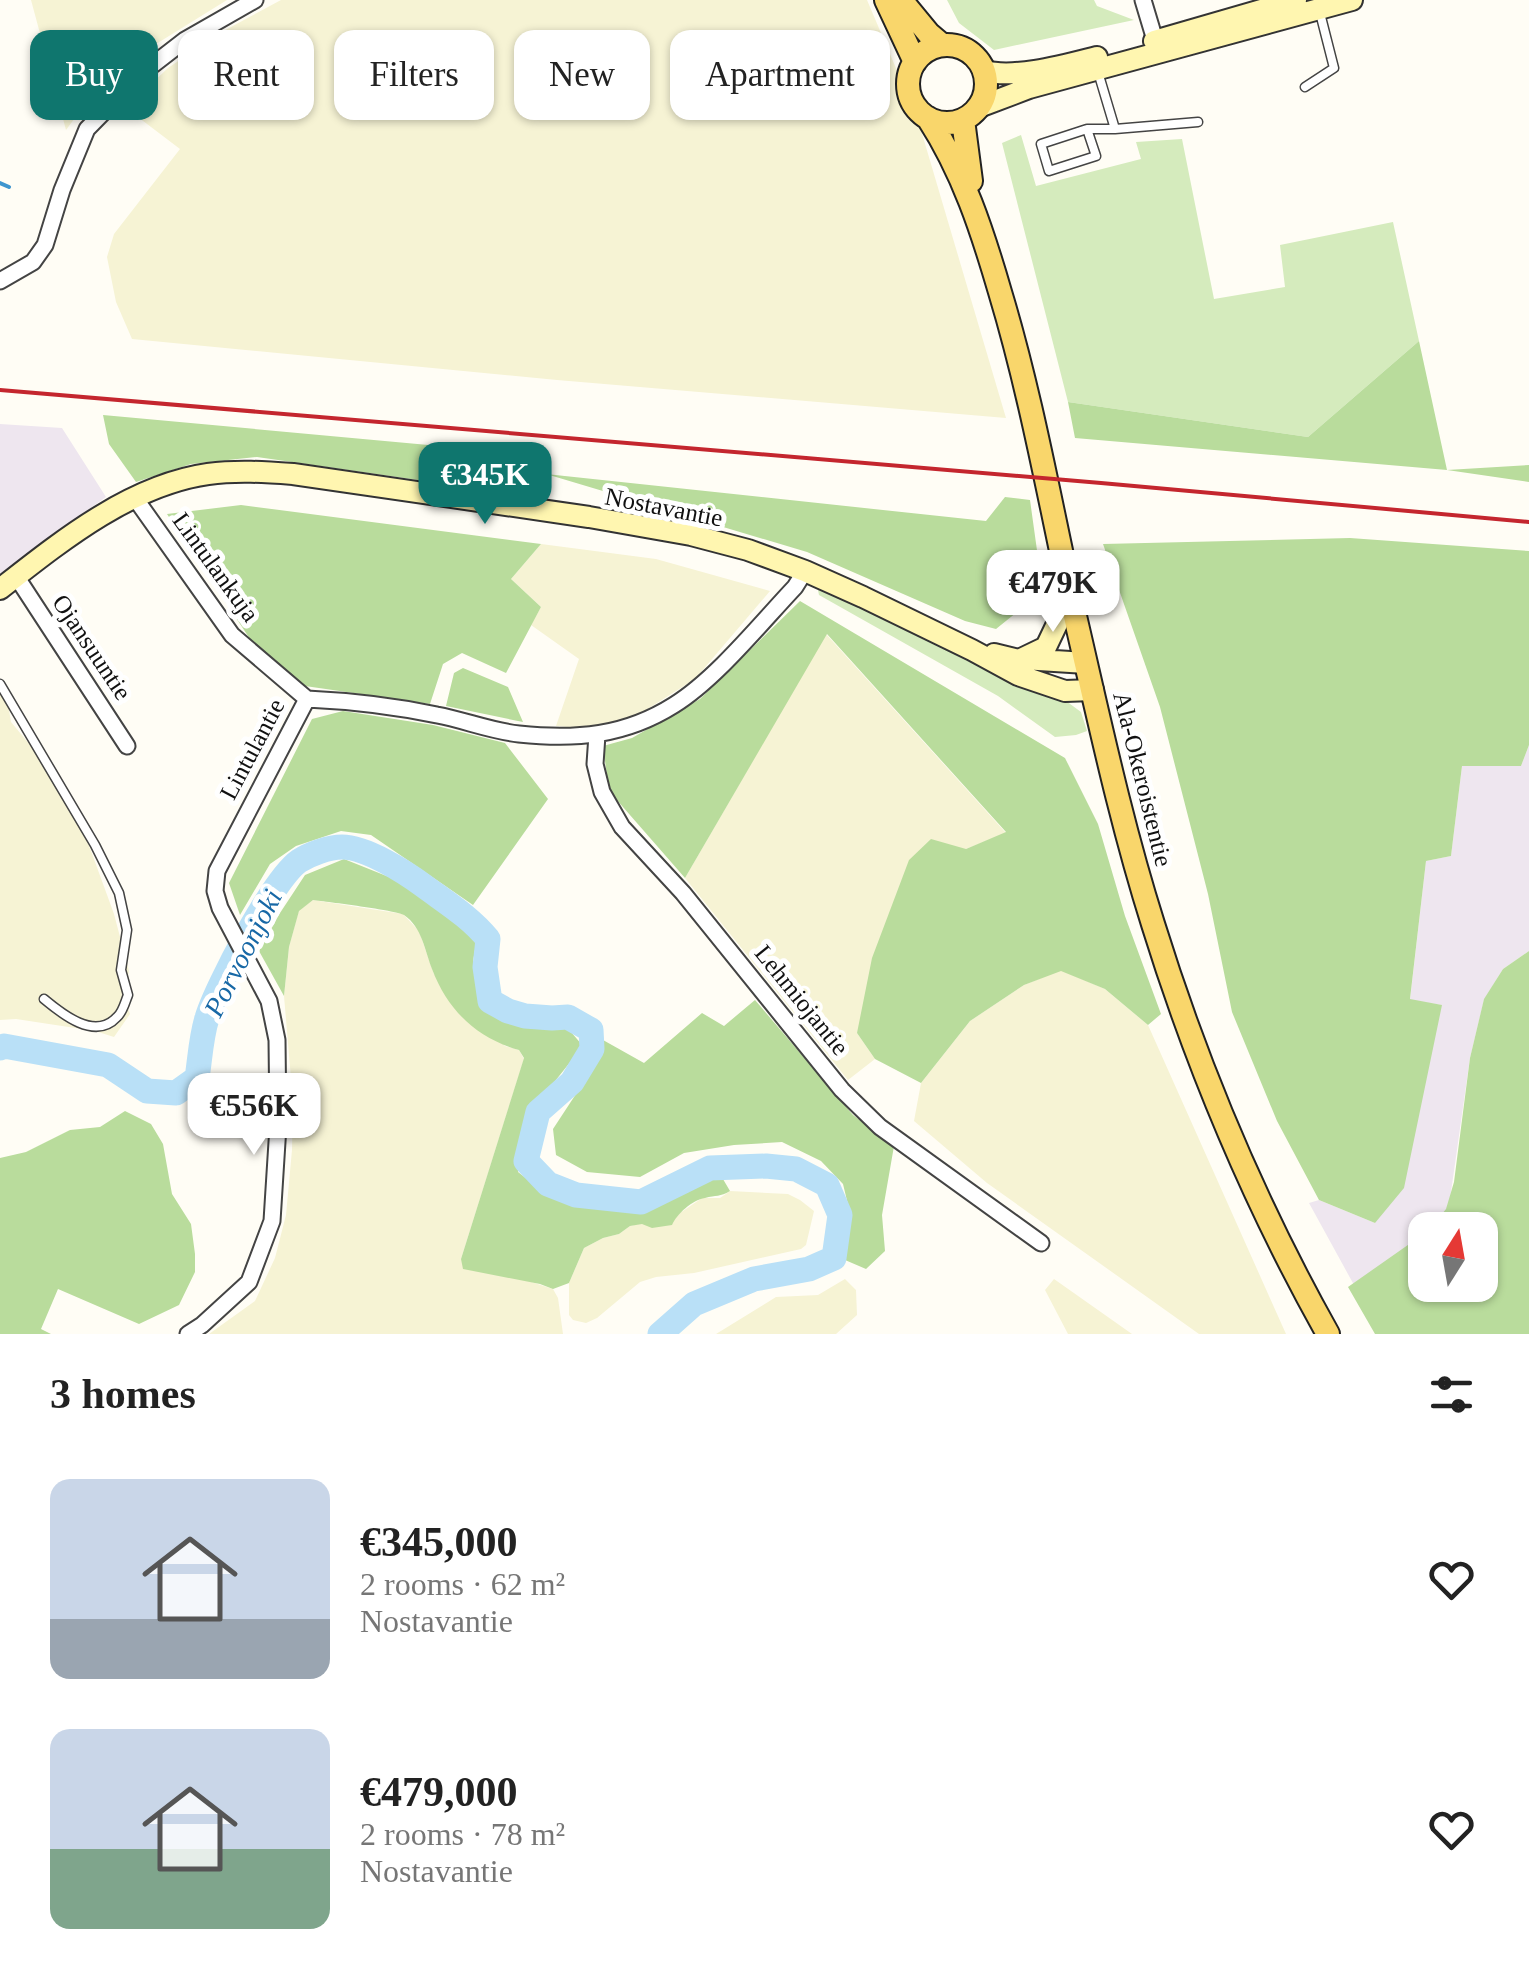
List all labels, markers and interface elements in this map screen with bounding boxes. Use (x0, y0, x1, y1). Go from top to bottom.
chip: Buy (30, 30, 158, 120)
chip: Rent (178, 30, 314, 120)
chip: Filters (334, 30, 494, 120)
chip: New (514, 30, 650, 120)
chip: Apartment (670, 30, 890, 120)
pin: €345K (415, 442, 555, 527)
text: €345K (441, 456, 529, 492)
street label: Nostavantie (603, 482, 725, 532)
street label: Lintulankuja (168, 507, 264, 627)
pin: €479K (983, 550, 1123, 635)
text: €479K (1009, 564, 1097, 600)
street label: Ojansuuntie (47, 589, 137, 705)
street label: Ala-Okeroistentie (1108, 689, 1178, 869)
street label: Lintulantie (214, 694, 290, 804)
water label: Porvoonjoki (197, 884, 288, 1023)
street label: Lehmiojantie (750, 940, 854, 1060)
pin: €556K (184, 1073, 324, 1158)
text: €556K (210, 1087, 298, 1123)
north arrow (1408, 1212, 1498, 1302)
map controls (1408, 1212, 1498, 1302)
icon: filters (1424, 1367, 1479, 1422)
text: 3 homes (50, 1371, 196, 1417)
icon: home (130, 1519, 250, 1639)
text: €345,000 (360, 1519, 518, 1565)
icon: heart (1424, 1552, 1479, 1607)
text: 2 rooms · 62 m² (360, 1566, 565, 1602)
text: Nostavantie (360, 1603, 513, 1639)
icon: home (130, 1769, 250, 1889)
text: €479,000 (360, 1769, 518, 1815)
icon: heart (1424, 1802, 1479, 1857)
text: 2 rooms · 78 m² (360, 1816, 565, 1852)
text: Nostavantie (360, 1853, 513, 1889)

